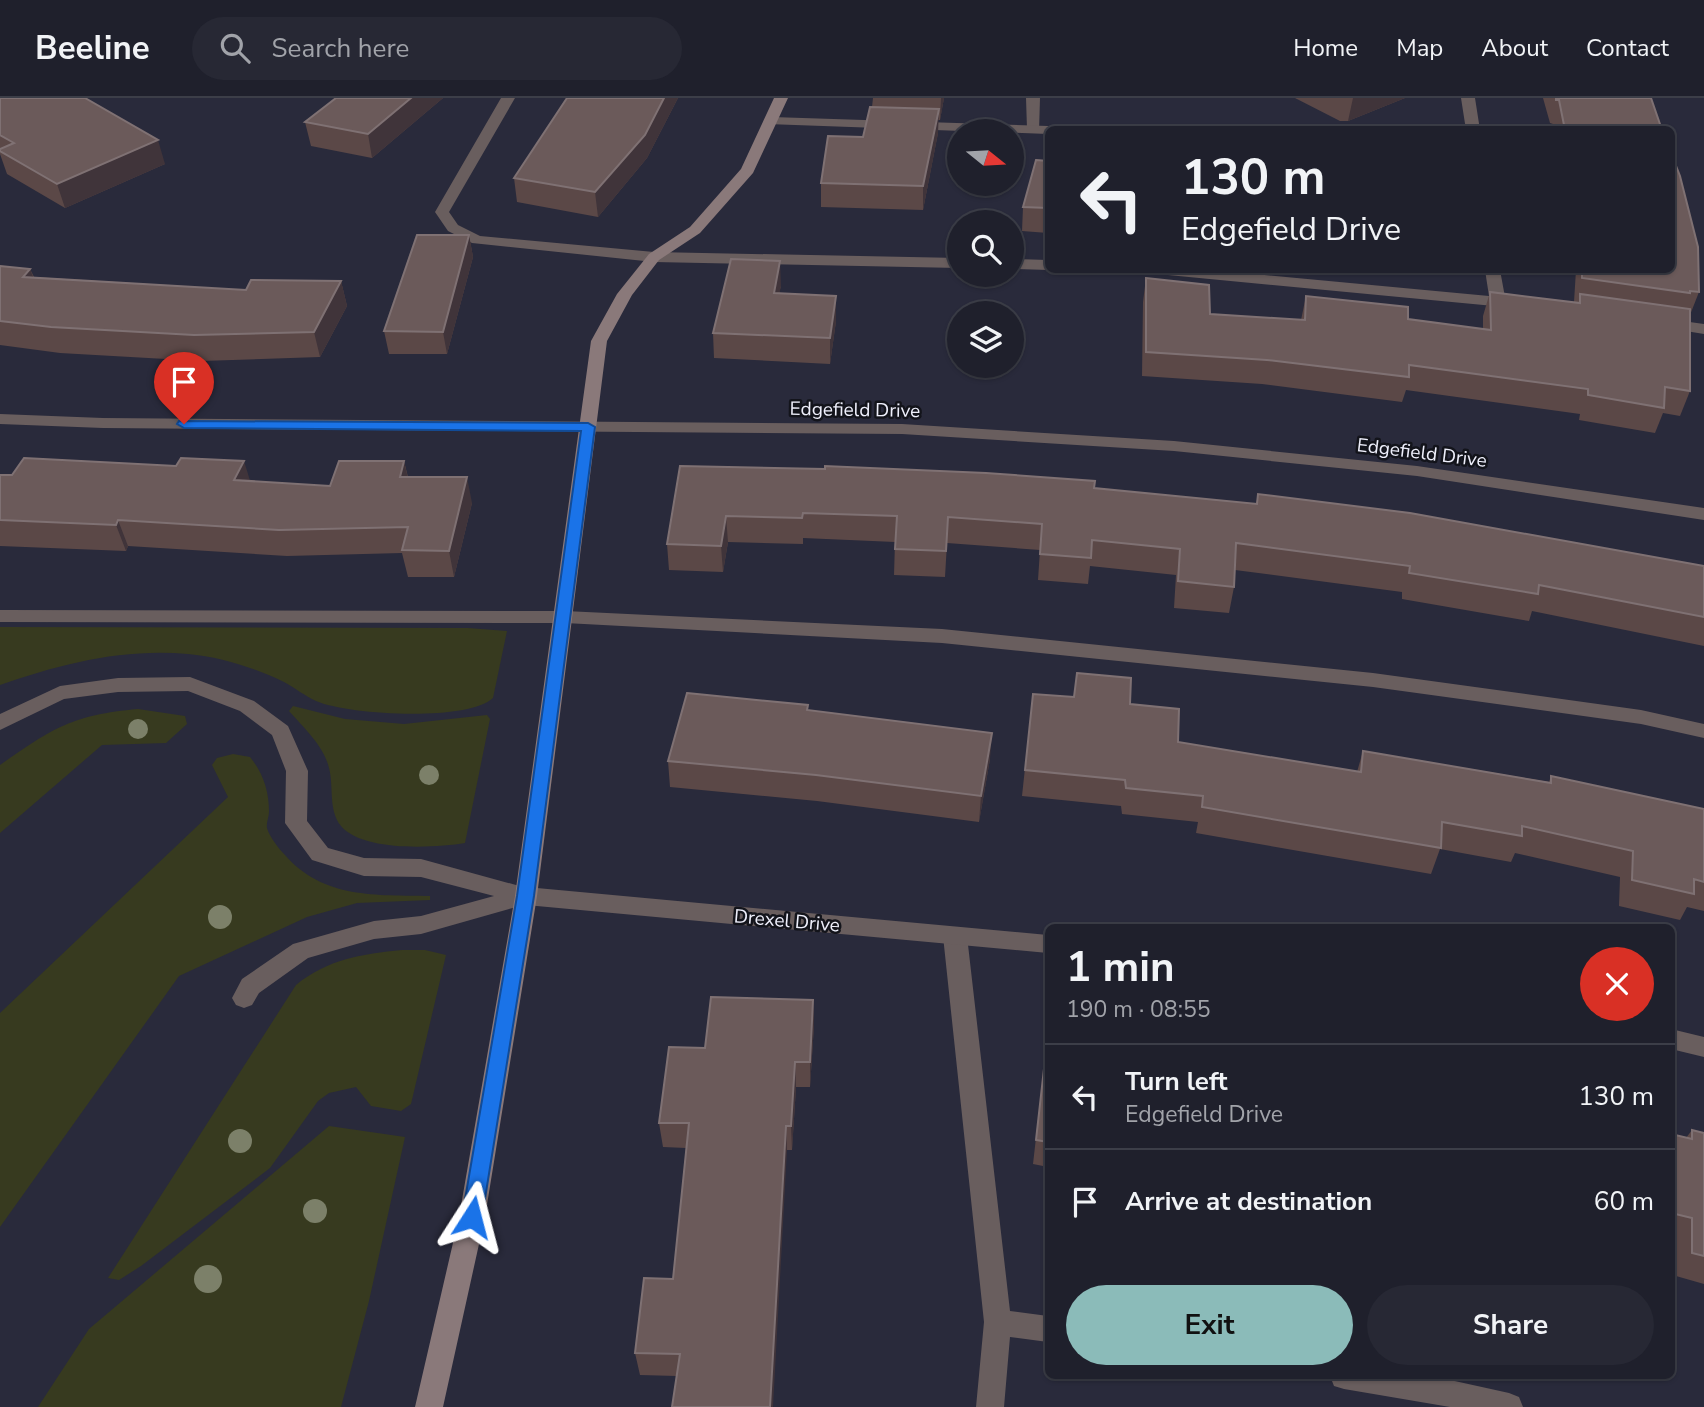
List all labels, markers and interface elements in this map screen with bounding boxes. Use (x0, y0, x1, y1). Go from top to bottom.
search box (192, 17, 682, 80)
text: Beeline (35, 26, 150, 71)
icon: search (216, 29, 254, 67)
text: Search here (272, 31, 409, 66)
text: Home (1293, 32, 1358, 64)
text: Map (1396, 32, 1443, 64)
text: About (1481, 32, 1548, 64)
text: Contact (1586, 32, 1669, 64)
north arrow (947, 119, 1024, 196)
map controls (947, 119, 1024, 378)
text: 130 m (1181, 144, 1325, 211)
icon: left (1066, 154, 1157, 245)
text: Edgefield Drive (1181, 208, 1401, 251)
button: search (947, 210, 1024, 287)
button: layers (947, 301, 1024, 378)
pin (154, 352, 214, 424)
icon: arrive (165, 363, 203, 401)
street label: Edgefield Drive (789, 396, 920, 424)
street label: Edgefield Drive (1355, 432, 1488, 474)
street label: Drexel Drive (733, 903, 841, 939)
text: 1 min (1066, 939, 1175, 996)
button: close (1580, 947, 1654, 1021)
text: 190 m · 08:55 (1066, 994, 1211, 1025)
text: Turn left (1125, 1064, 1228, 1099)
icon: left (1066, 1078, 1104, 1116)
text: 130 m (1578, 1079, 1654, 1114)
text: Edgefield Drive (1125, 1099, 1283, 1130)
position arrow (435, 1180, 509, 1254)
icon: arrive (1066, 1183, 1104, 1221)
text: Arrive at destination (1125, 1184, 1372, 1219)
text: 60 m (1594, 1184, 1654, 1219)
button: Exit (1066, 1285, 1353, 1365)
button: Share (1367, 1285, 1654, 1365)

